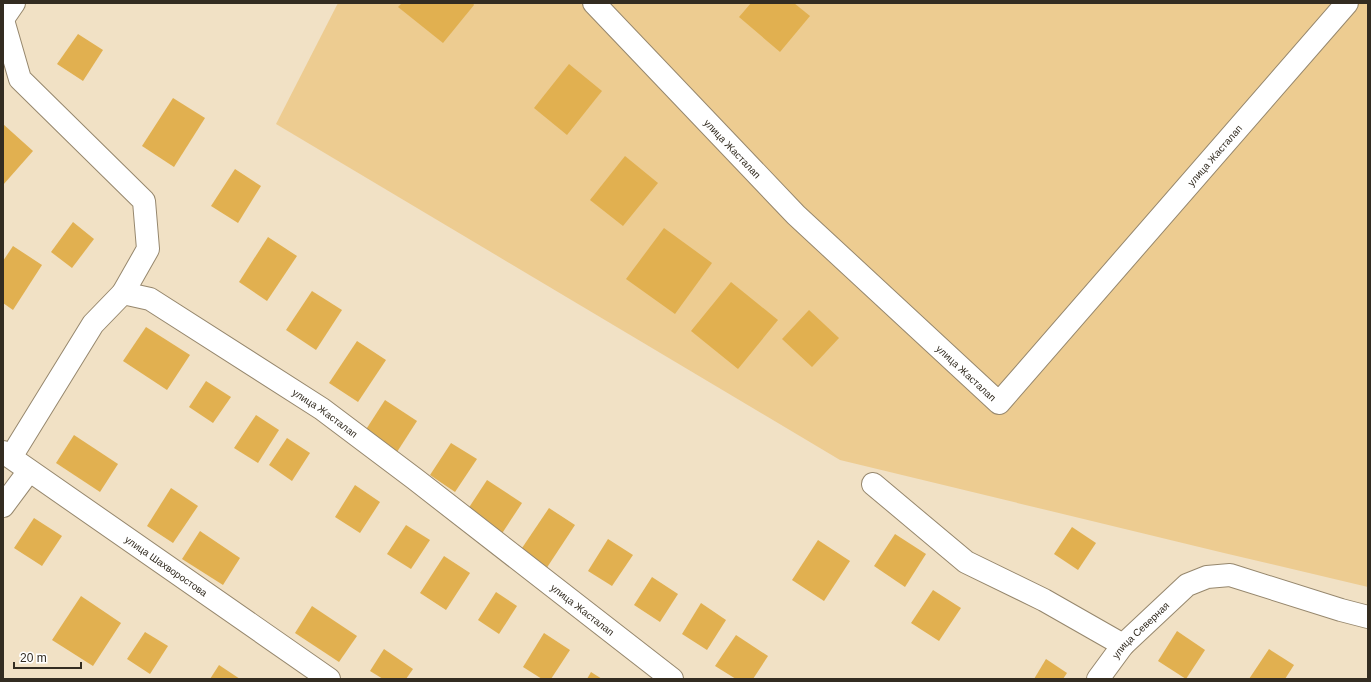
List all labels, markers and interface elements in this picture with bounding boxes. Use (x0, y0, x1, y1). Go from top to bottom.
street label: улица Жасталап (702, 117, 763, 180)
street label: улица Жасталап (1185, 122, 1244, 188)
street label: улица Жасталап (934, 343, 998, 403)
street label: улица Жасталап (291, 386, 360, 439)
street label: улица Шахворостова (123, 533, 210, 598)
street label: улица Жасталап (549, 581, 616, 637)
street label: улица Северная (1110, 599, 1171, 660)
scale bar (14, 644, 81, 670)
text: 20 m (20, 651, 47, 665)

